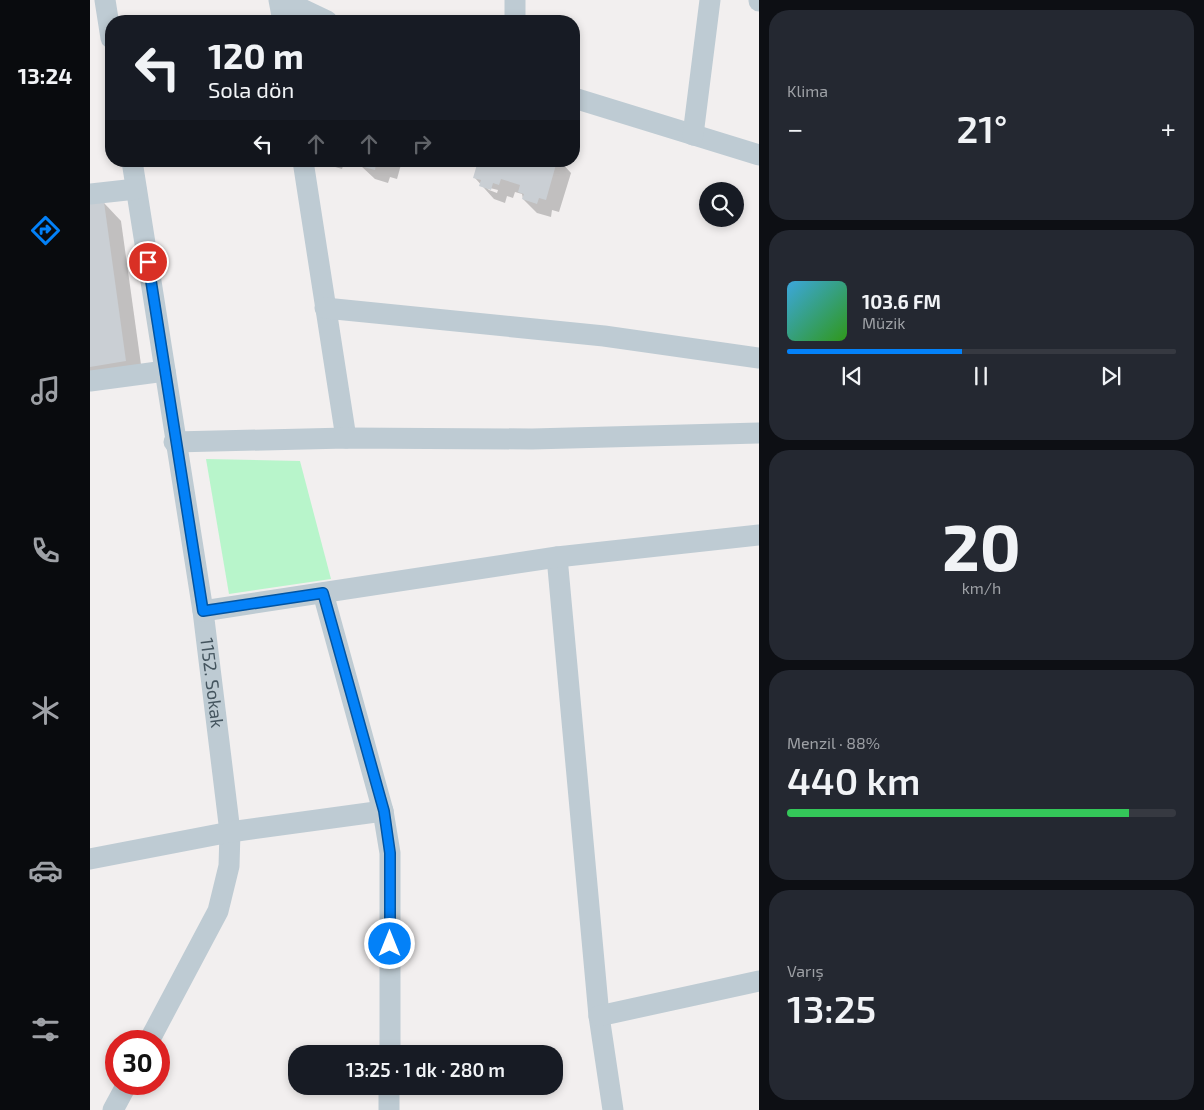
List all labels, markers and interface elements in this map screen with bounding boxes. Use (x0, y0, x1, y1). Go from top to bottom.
text: 120 m (208, 34, 304, 76)
icon: left (125, 35, 190, 100)
text: 13:24 (18, 62, 72, 88)
text: Sola dön (208, 76, 294, 102)
text: Klima (787, 81, 828, 100)
text: 21° (956, 105, 1008, 151)
text: − (787, 111, 803, 145)
text: + (1161, 111, 1176, 145)
icon: left (249, 130, 277, 158)
icon: ahead (302, 130, 330, 158)
icon: ahead (355, 130, 383, 158)
icon: right (408, 130, 436, 158)
map controls (699, 182, 744, 227)
button: search (699, 182, 744, 227)
icon: directions (28, 213, 63, 248)
pin (127, 241, 169, 283)
icon: arrive (134, 248, 162, 276)
text: 103.6 FM (862, 290, 941, 313)
text: Müzik (862, 313, 905, 332)
icon: previous (838, 362, 866, 390)
icon: pause (967, 362, 995, 390)
icon: next (1097, 362, 1125, 390)
icon: music (28, 373, 63, 408)
text: 20 (942, 506, 1021, 584)
icon: phone (28, 533, 63, 568)
text: km/h (962, 578, 1001, 597)
street label: 1152. Sokak (196, 636, 229, 729)
icon: climate (28, 693, 63, 728)
text: Menzil · 88% (787, 733, 880, 752)
text: 440 km (787, 757, 920, 803)
icon: car (28, 853, 63, 888)
position arrow (363, 917, 415, 969)
text: Varış (787, 961, 824, 980)
text: 13:25 (787, 985, 876, 1031)
icon: filters (28, 1012, 63, 1047)
speed limit sign: 30 (105, 1030, 170, 1095)
text: 13:25 · 1 dk · 280 m (346, 1058, 505, 1081)

